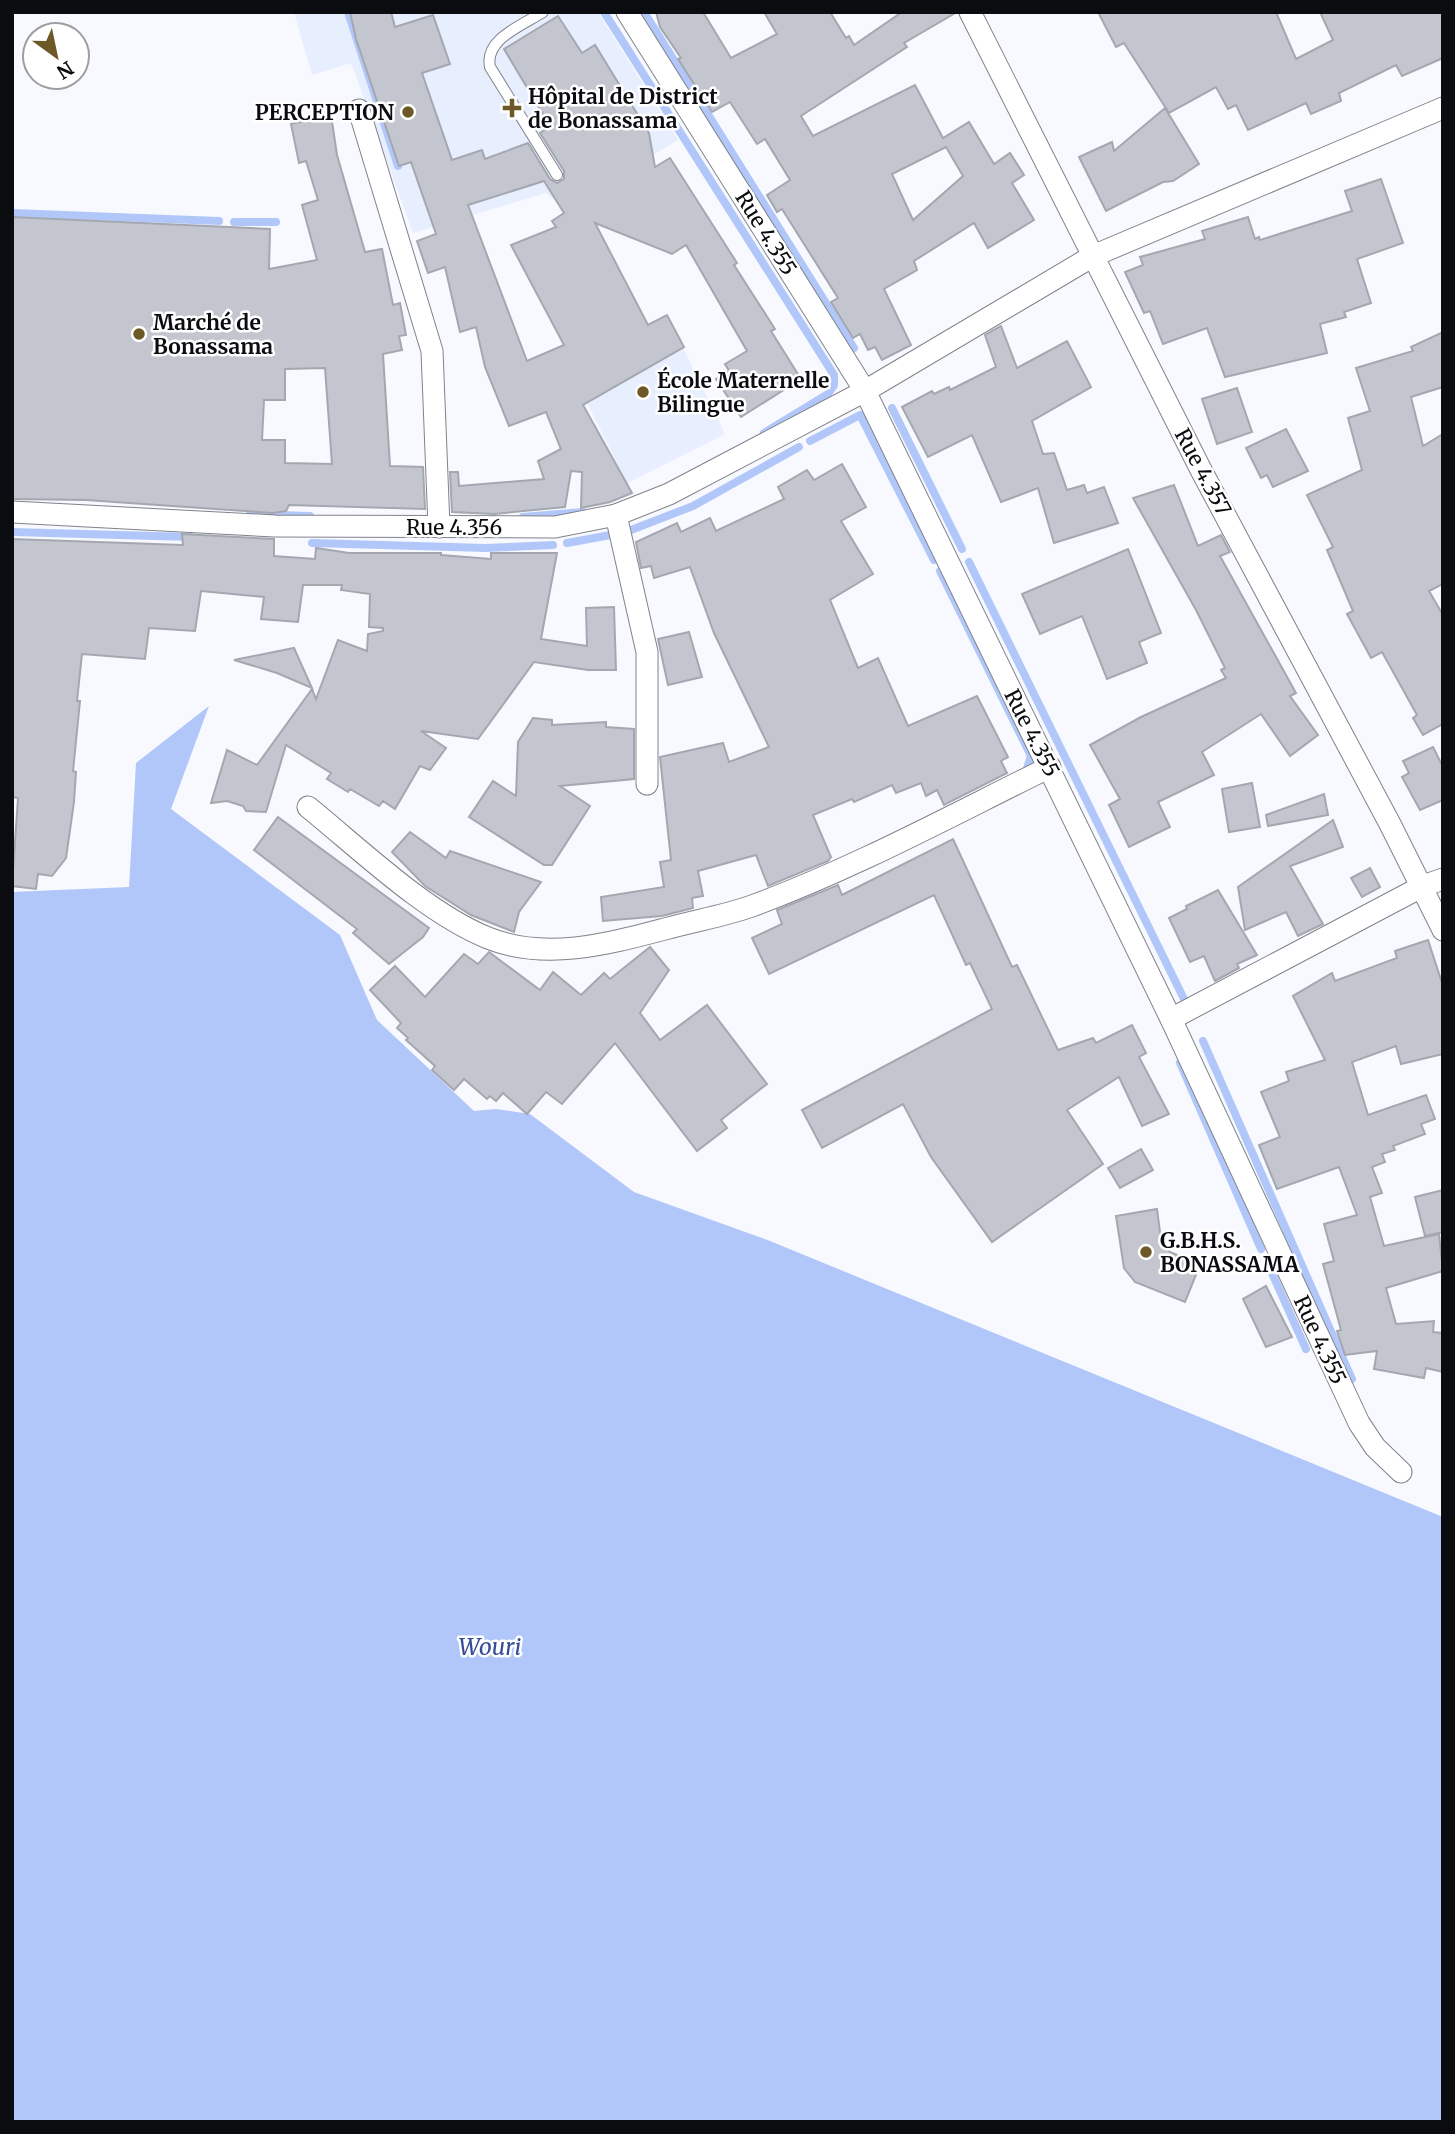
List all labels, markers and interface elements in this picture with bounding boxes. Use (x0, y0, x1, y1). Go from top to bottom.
north arrow (21, 21, 91, 91)
text: N (52, 56, 78, 84)
place label: Hôpital de District de Bonassama (528, 83, 718, 134)
marker: Hôpital de District de Bonassama (502, 98, 522, 118)
place label: PERCEPTION (255, 99, 394, 126)
marker: PERCEPTION (400, 104, 416, 120)
street label: Rue 4.355 (729, 186, 803, 280)
place label: Marché de Bonassama (153, 309, 273, 360)
marker: Marché de Bonassama (131, 326, 147, 342)
place label: École Maternelle Bilingue (657, 366, 829, 418)
marker: École Maternelle Bilingue (635, 384, 651, 400)
street label: Rue 4.357 (1169, 424, 1237, 520)
street label: Rue 4.356 (406, 514, 502, 541)
street label: Rue 4.355 (998, 685, 1066, 781)
place label: G.B.H.S. BONASSAMA (1160, 1227, 1300, 1278)
marker: G.B.H.S. BONASSAMA (1138, 1244, 1154, 1260)
street label: Rue 4.355 (1288, 1291, 1352, 1389)
water label: Wouri (459, 1632, 522, 1661)

